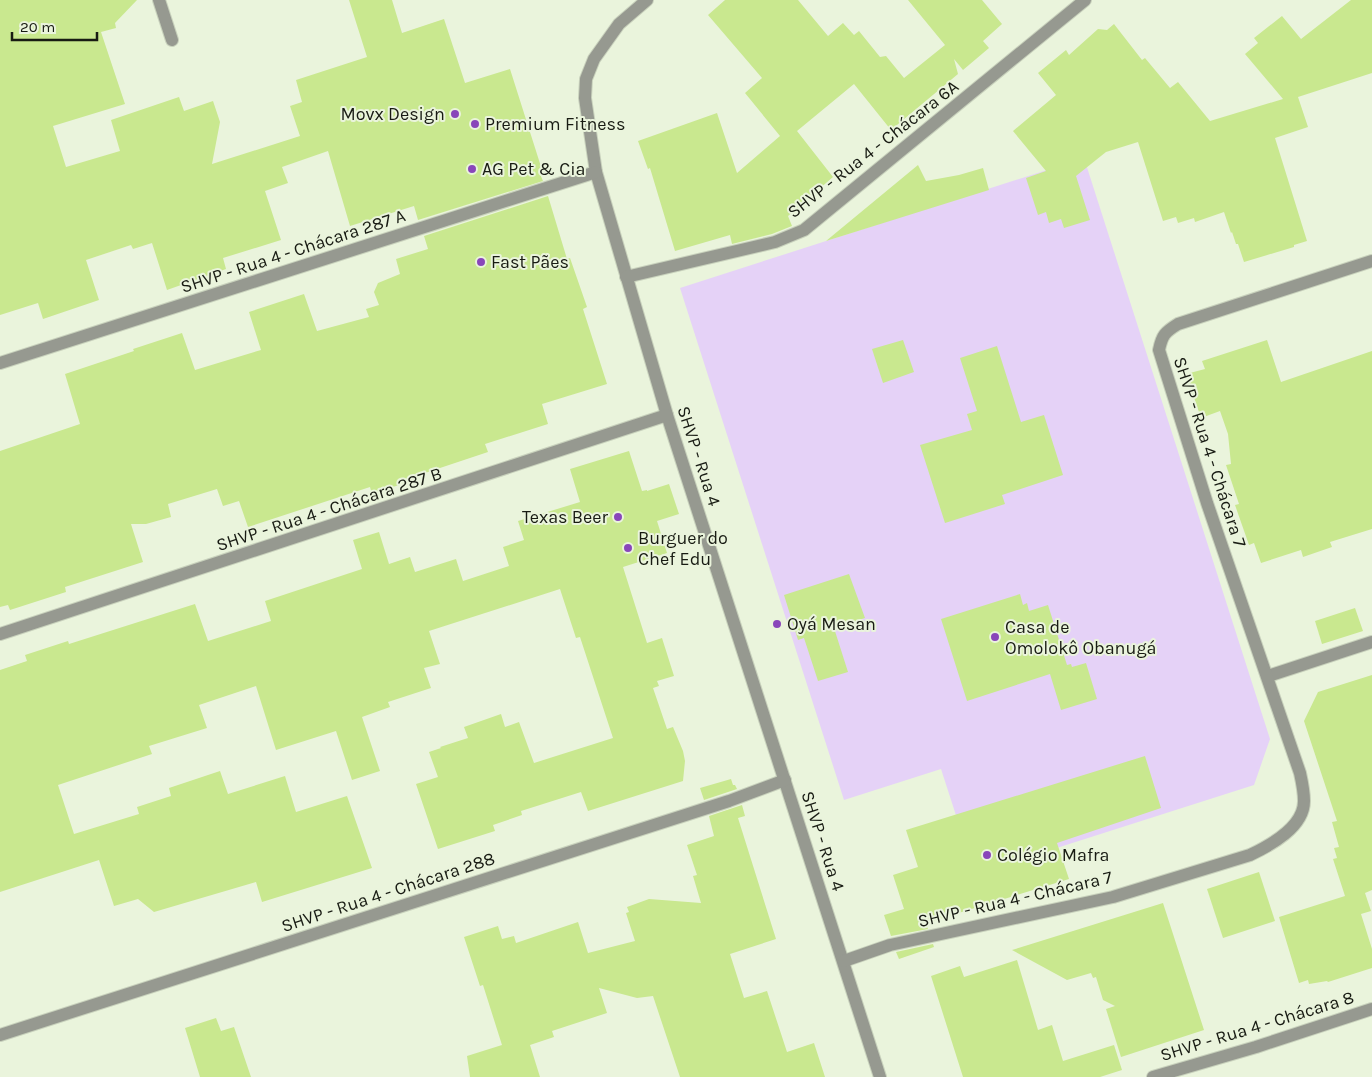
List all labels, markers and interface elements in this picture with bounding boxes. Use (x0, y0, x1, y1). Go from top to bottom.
scale bar (12, 10, 98, 42)
text: 20 m (20, 18, 55, 36)
street label: SHVP - Rua 4 - Chácara 6A (783, 75, 963, 223)
place label: Movx Design (340, 103, 445, 125)
marker: Movx Design (449, 108, 461, 120)
place label: Premium Fitness (485, 113, 626, 135)
marker: Premium Fitness (469, 118, 481, 130)
place label: AG Pet & Cia (482, 158, 586, 180)
marker: AG Pet & Cia (466, 163, 478, 175)
street label: SHVP - Rua 4 - Chácara 287 A (178, 204, 408, 298)
place label: Fast Pães (491, 251, 569, 273)
marker: Fast Pães (475, 256, 487, 268)
street label: SHVP - Rua 4 - Chácara 7 (1169, 354, 1251, 551)
street label: SHVP - Rua 4 (672, 403, 726, 509)
street label: SHVP - Rua 4 - Chácara 287 B (213, 462, 445, 556)
place label: Texas Beer (522, 506, 608, 528)
marker: Texas Beer (612, 511, 624, 523)
place label: Burguer do Chef Edu (638, 527, 728, 570)
marker: Burguer do Chef Edu (622, 542, 634, 554)
place label: Oyá Mesan (787, 613, 876, 635)
place label: Casa de Omolokô Obanugá (1005, 616, 1156, 659)
marker: Oyá Mesan (771, 618, 783, 630)
marker: Casa de Omolokô Obanugá (989, 631, 1001, 643)
street label: SHVP - Rua 4 (796, 788, 850, 894)
place label: Colégio Mafra (997, 844, 1110, 866)
street label: SHVP - Rua 4 - Chácara 288 (279, 847, 497, 937)
marker: Colégio Mafra (981, 849, 993, 861)
street label: SHVP - Rua 4 - Chácara 7 (916, 866, 1115, 932)
street label: SHVP - Rua 4 - Chácara 8 (1157, 986, 1357, 1066)

